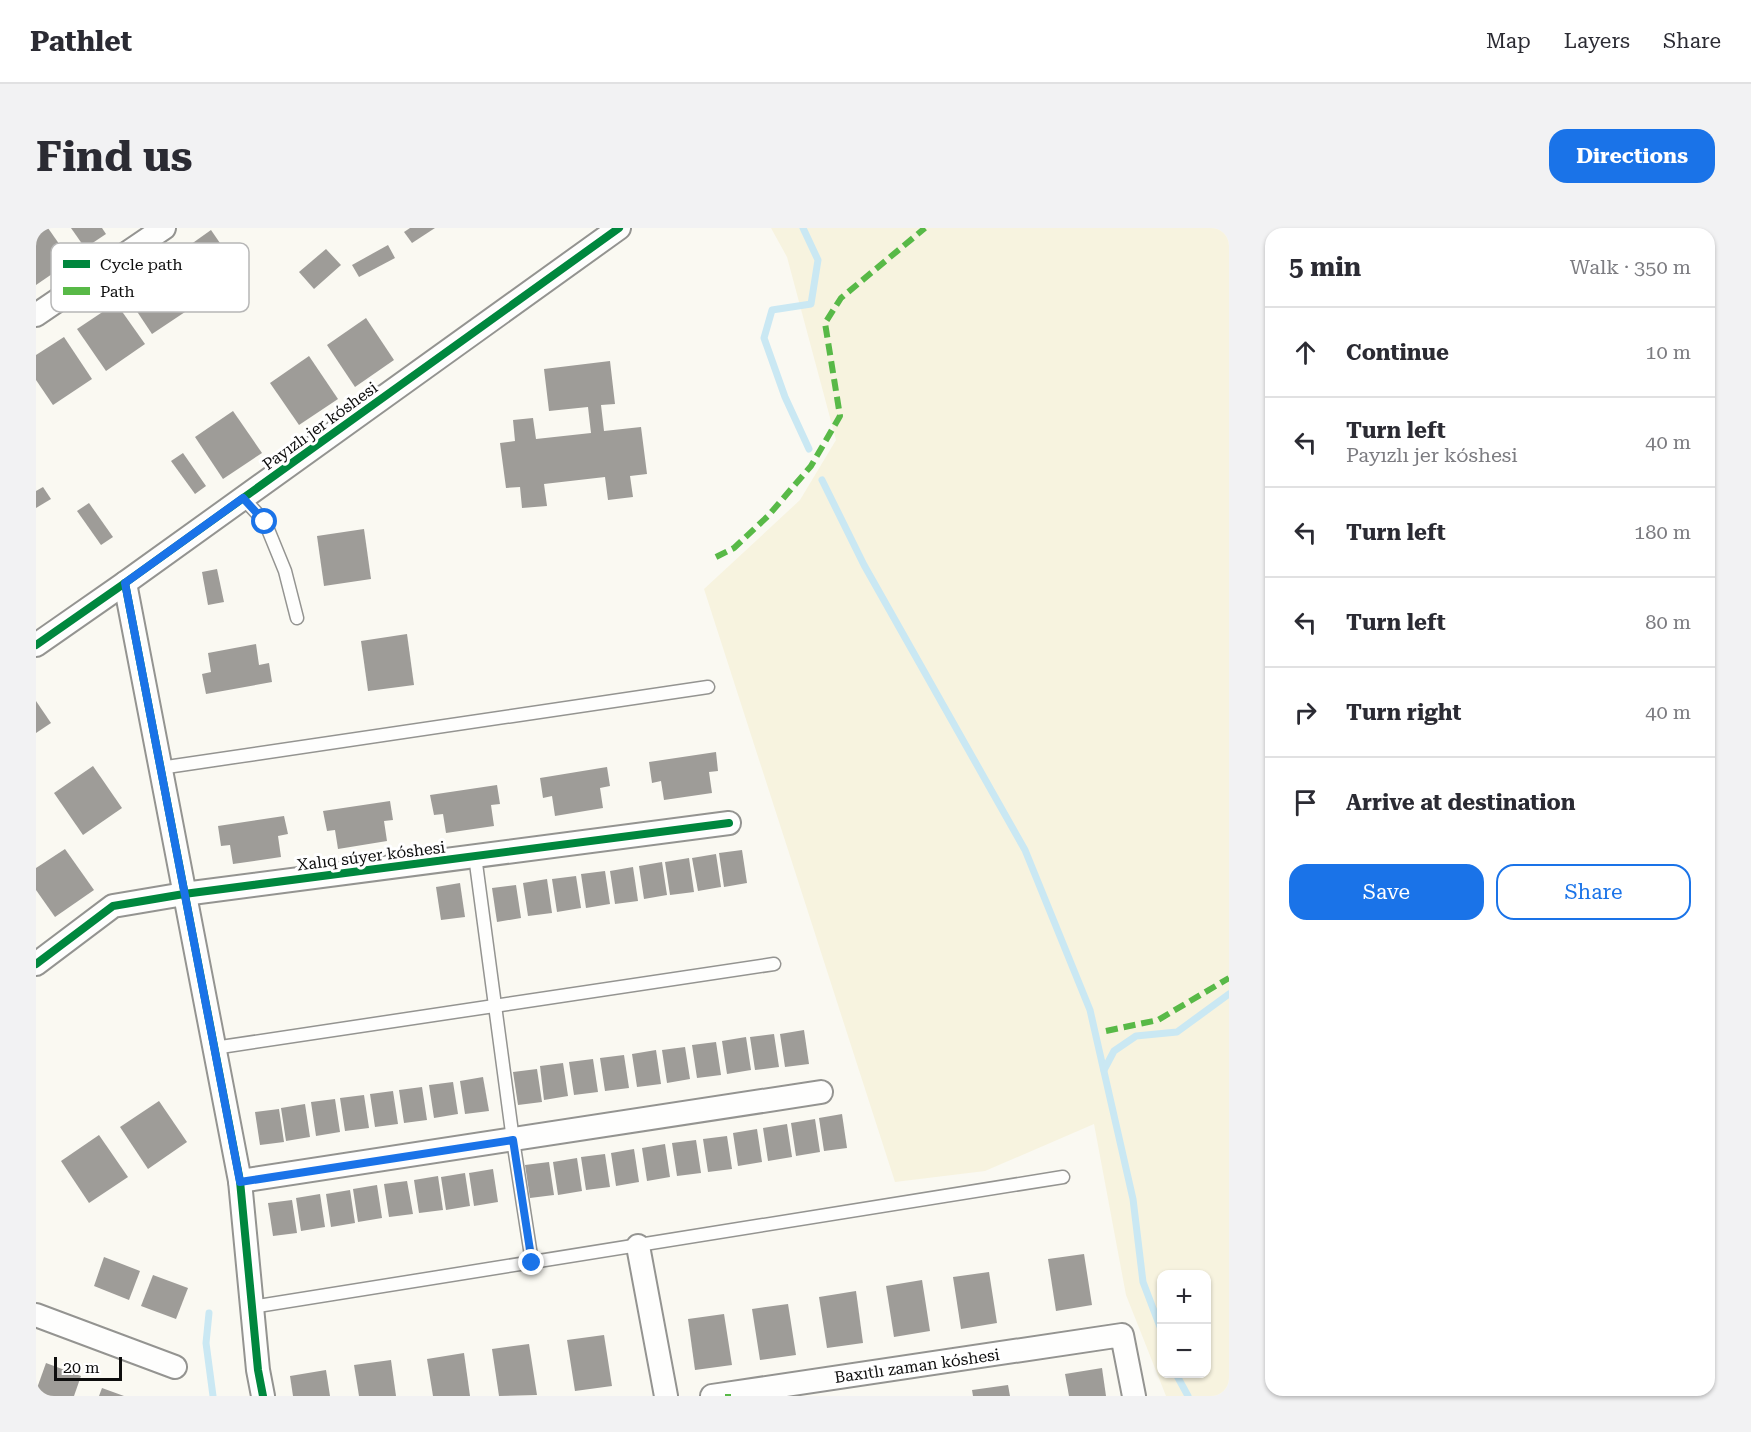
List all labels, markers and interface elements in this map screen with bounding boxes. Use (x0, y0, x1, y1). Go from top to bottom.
text: Pathlet (30, 25, 132, 58)
text: Map (1486, 29, 1531, 53)
text: Layers (1564, 29, 1630, 53)
text: Share (1663, 29, 1721, 53)
button: Directions (1549, 129, 1715, 183)
text: Find us (36, 132, 193, 181)
legend (51, 243, 249, 312)
text: 5 min (1289, 252, 1361, 282)
text: Cycle path (100, 255, 183, 274)
text: Walk · 350 m (1570, 255, 1691, 279)
text: Path (100, 282, 135, 301)
icon: ahead (1289, 336, 1322, 369)
text: Continue (1346, 340, 1449, 365)
text: 10 m (1645, 340, 1691, 364)
street label: Payızlı jer kóshesi (259, 378, 381, 474)
text: Turn left (1346, 418, 1446, 443)
icon: left (1289, 426, 1322, 459)
text: 40 m (1645, 430, 1691, 454)
text: Payızlı jer kóshesi (1346, 443, 1518, 467)
route start (251, 508, 277, 534)
icon: left (1289, 516, 1322, 549)
text: Turn left (1346, 520, 1446, 545)
text: 180 m (1634, 520, 1691, 544)
icon: left (1289, 606, 1322, 639)
text: Turn left (1346, 610, 1446, 635)
text: 80 m (1645, 610, 1691, 634)
icon: right (1289, 696, 1322, 729)
text: Turn right (1346, 700, 1461, 725)
text: 40 m (1645, 700, 1691, 724)
icon: arrive (1289, 786, 1322, 819)
text: Arrive at destination (1346, 790, 1575, 815)
street label: Xalıq súyer kóshesi (296, 837, 446, 875)
button: Save (1289, 864, 1484, 920)
button: Share (1496, 864, 1691, 920)
route end (518, 1249, 544, 1275)
map controls (1157, 1270, 1211, 1378)
button: + (1157, 1270, 1211, 1324)
button: − (1157, 1324, 1211, 1378)
street label: Baxıtlı zaman kóshesi (833, 1345, 1001, 1387)
scale bar (54, 1354, 122, 1382)
text: 20 m (63, 1358, 100, 1377)

